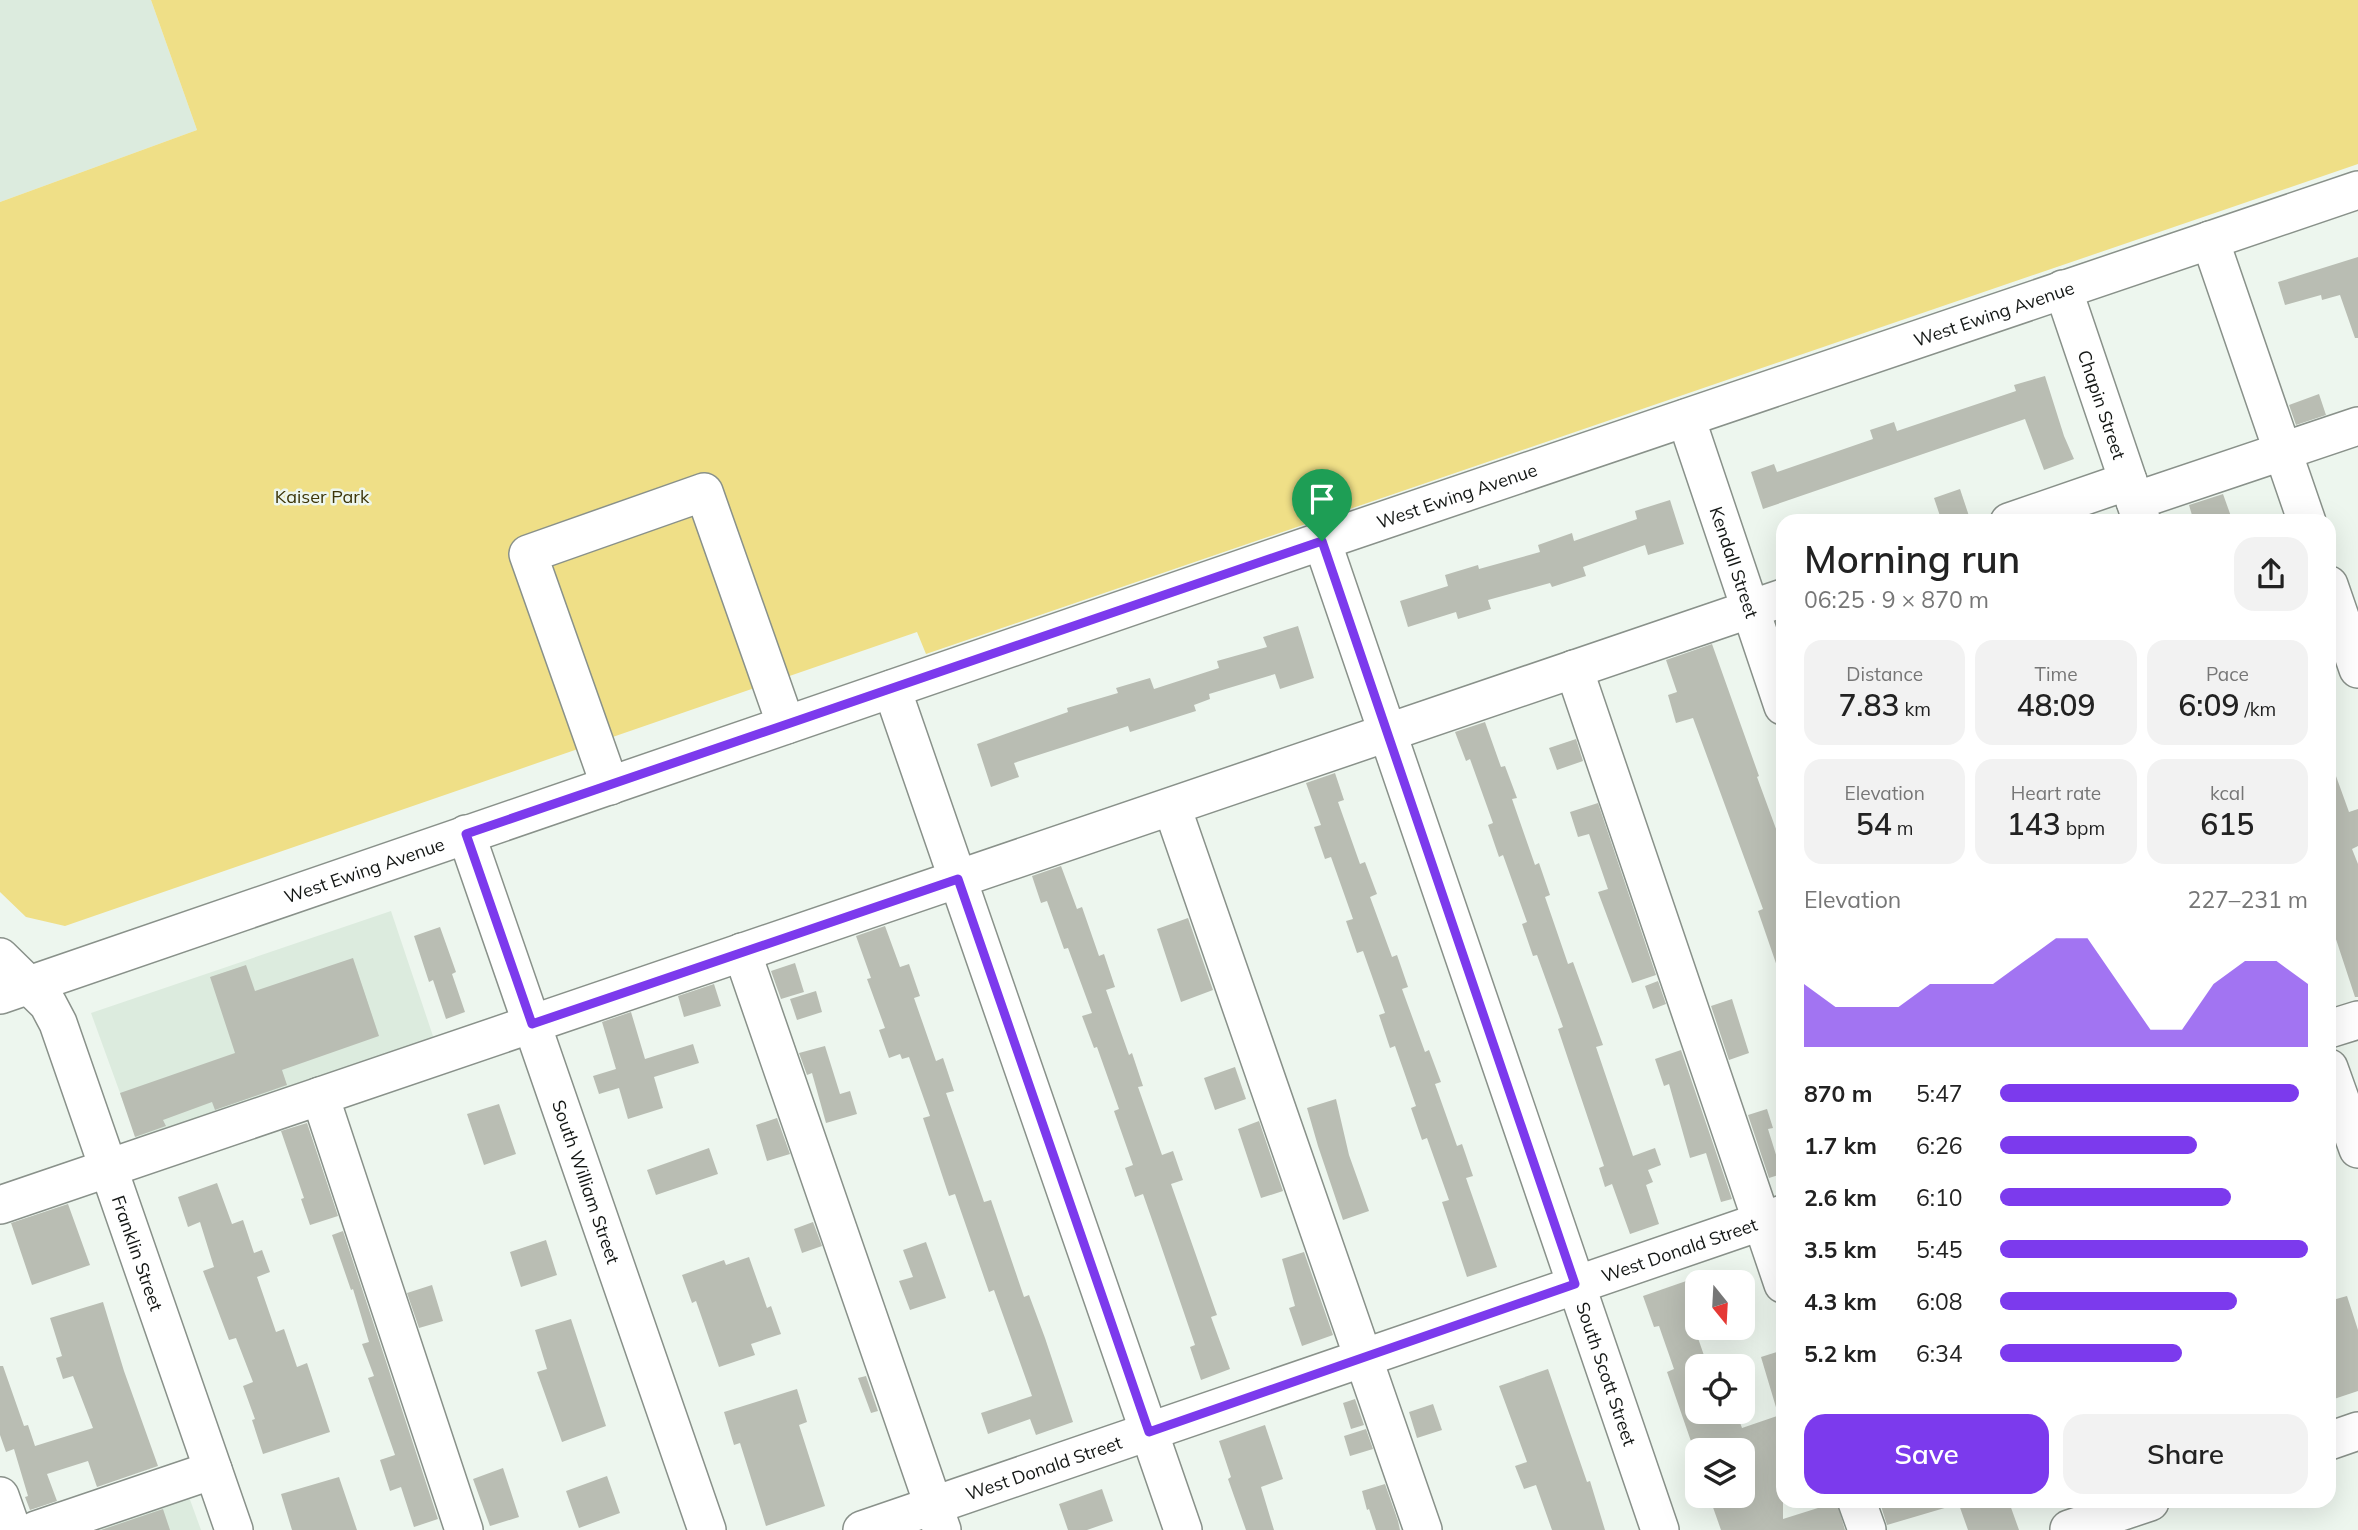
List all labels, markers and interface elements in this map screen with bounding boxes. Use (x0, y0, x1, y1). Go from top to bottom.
street label: West Ewing Avenue (1911, 276, 2077, 351)
street label: Chapin Street (2073, 347, 2131, 462)
street label: West Ewing Avenue (1374, 458, 1540, 533)
pin (1292, 469, 1352, 541)
icon: arrive (1303, 480, 1341, 518)
park label: Kaiser Park (275, 485, 370, 508)
street label: Kendall Street (1705, 503, 1764, 621)
text: Morning run (1804, 535, 2020, 583)
button: share (2234, 537, 2308, 611)
text: 06:25 · 9 × 870 m (1804, 585, 1989, 614)
text: Distance (1846, 662, 1923, 686)
text: Time (2034, 662, 2078, 686)
text: Pace (2206, 662, 2249, 686)
text: 7.83 (1838, 686, 1900, 724)
text: 48:09 (2016, 686, 2096, 724)
text: 6:09 (2178, 686, 2239, 724)
text: km (1900, 697, 1931, 721)
text: /km (2239, 697, 2276, 721)
text: Elevation (1844, 781, 1925, 805)
text: Heart rate (2011, 781, 2101, 805)
text: kcal (2210, 781, 2245, 805)
text: 54 (1856, 805, 1892, 843)
text: 143 (2007, 805, 2061, 843)
text: 615 (2200, 805, 2254, 843)
text: m (1892, 816, 1913, 840)
text: bpm (2061, 816, 2105, 840)
street label: West Ewing Avenue (281, 832, 447, 908)
text: Elevation (1804, 885, 1901, 914)
text: 227–231 m (2187, 885, 2308, 914)
text: 870 m (1804, 1079, 1872, 1108)
text: 5:47 (1916, 1079, 1963, 1108)
street label: South William Street (547, 1097, 625, 1267)
text: 1.7 km (1804, 1131, 1877, 1160)
text: 6:26 (1916, 1131, 1963, 1160)
text: 2.6 km (1804, 1183, 1877, 1212)
text: 6:10 (1916, 1183, 1963, 1212)
street label: Franklin Street (107, 1192, 168, 1314)
street label: West Donald Street (1598, 1212, 1760, 1287)
text: 3.5 km (1804, 1235, 1877, 1264)
text: 5:45 (1916, 1235, 1963, 1264)
north arrow (1685, 1270, 1755, 1340)
map controls (1685, 1270, 1755, 1508)
text: 4.3 km (1804, 1287, 1877, 1316)
text: 6:08 (1916, 1287, 1963, 1316)
street label: South Scott Street (1571, 1299, 1642, 1449)
text: 5.2 km (1804, 1339, 1877, 1368)
text: 6:34 (1916, 1339, 1963, 1368)
button: locate (1685, 1354, 1755, 1424)
button: Save (1804, 1414, 2049, 1494)
button: Share (2063, 1414, 2308, 1494)
street label: West Donald Street (963, 1430, 1125, 1505)
button: layers (1685, 1438, 1755, 1508)

